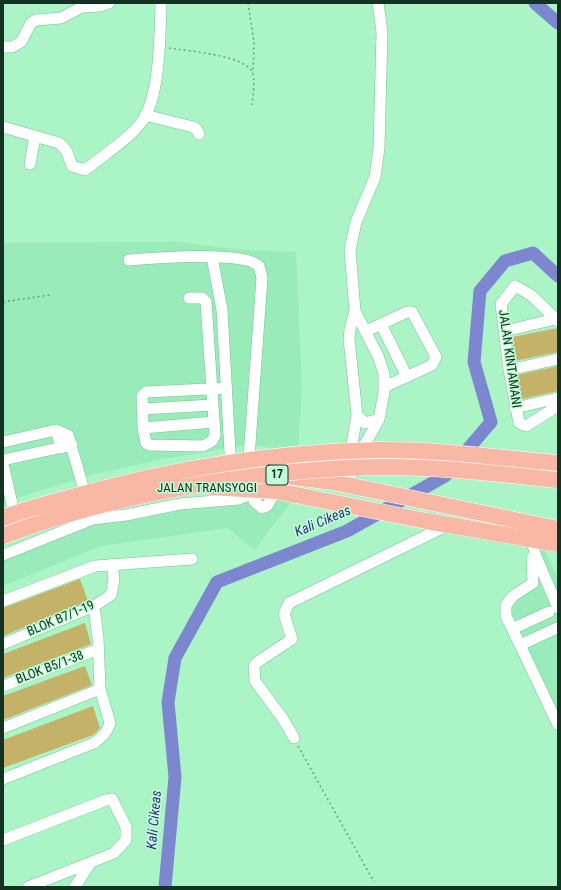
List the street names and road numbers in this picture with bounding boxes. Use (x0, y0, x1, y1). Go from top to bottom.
street label: JALAN KINTAMANI (494, 309, 524, 409)
road number: 17 (266, 465, 288, 485)
street label: JALAN TRANSYOGI (157, 481, 257, 497)
street label: BLOK B7/1-19 (25, 598, 97, 640)
street label: BLOK B5/1-38 (14, 648, 86, 688)

